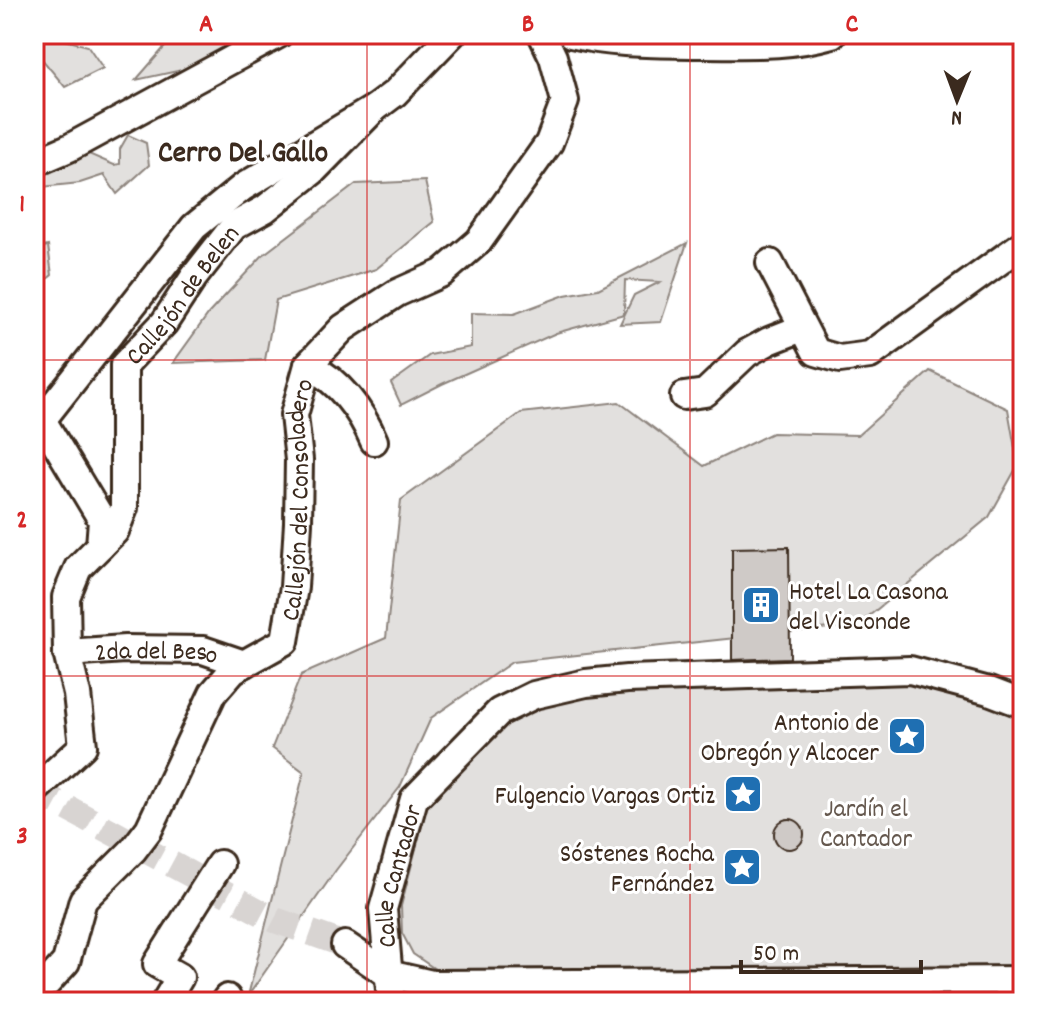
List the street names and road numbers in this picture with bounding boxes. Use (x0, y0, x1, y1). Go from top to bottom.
street label: Callejón de Belen (118, 218, 250, 375)
street label: Callejón del Consoladero (274, 375, 325, 624)
street label: 2da del Beso (94, 634, 223, 676)
street label: Calle Cantador (368, 800, 434, 949)

